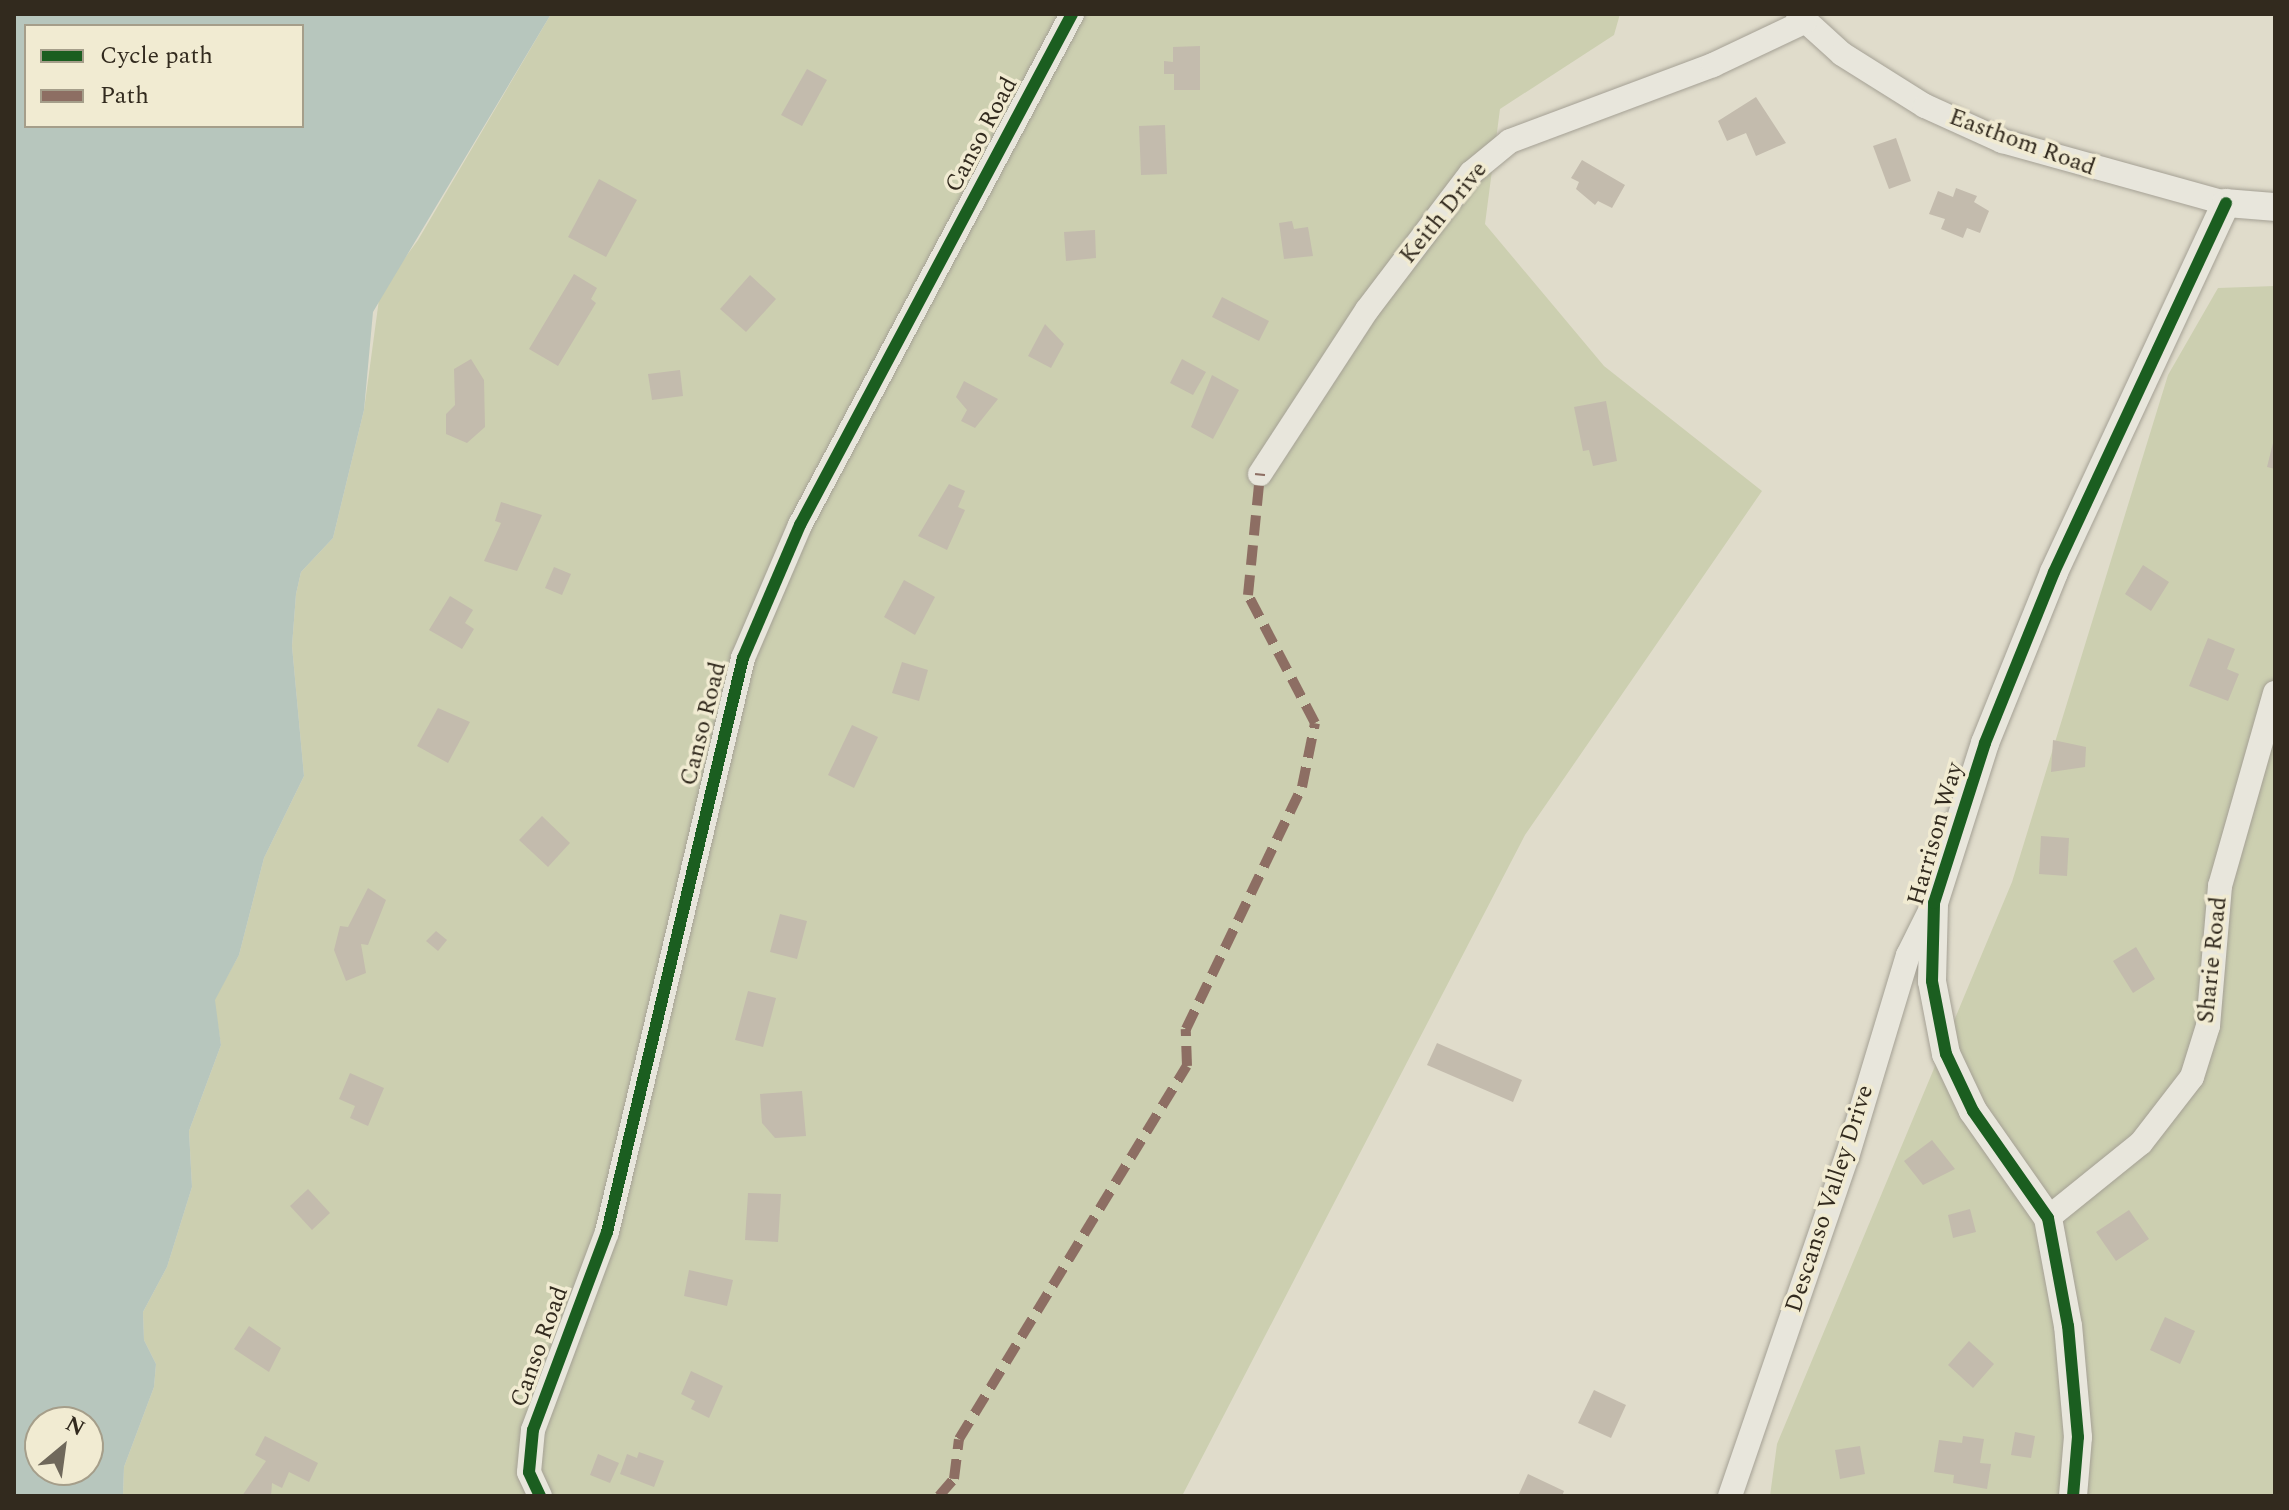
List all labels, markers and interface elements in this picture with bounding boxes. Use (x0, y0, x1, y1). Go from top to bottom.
legend (24, 24, 304, 128)
text: Cycle path (100, 38, 213, 74)
street label: Canso Road (940, 72, 1024, 198)
text: Path (100, 78, 149, 114)
street label: Easthom Road (1945, 103, 2099, 183)
street label: Keith Drive (1394, 156, 1494, 270)
street label: Canso Road (675, 659, 733, 789)
street label: Harrison Way (1902, 759, 1970, 909)
street label: Sharie Road (2192, 895, 2234, 1025)
street label: Descanso Valley Drive (1780, 1082, 1880, 1316)
street label: Canso Road (505, 1283, 575, 1411)
north arrow (24, 1406, 104, 1486)
text: N (59, 1408, 91, 1445)

